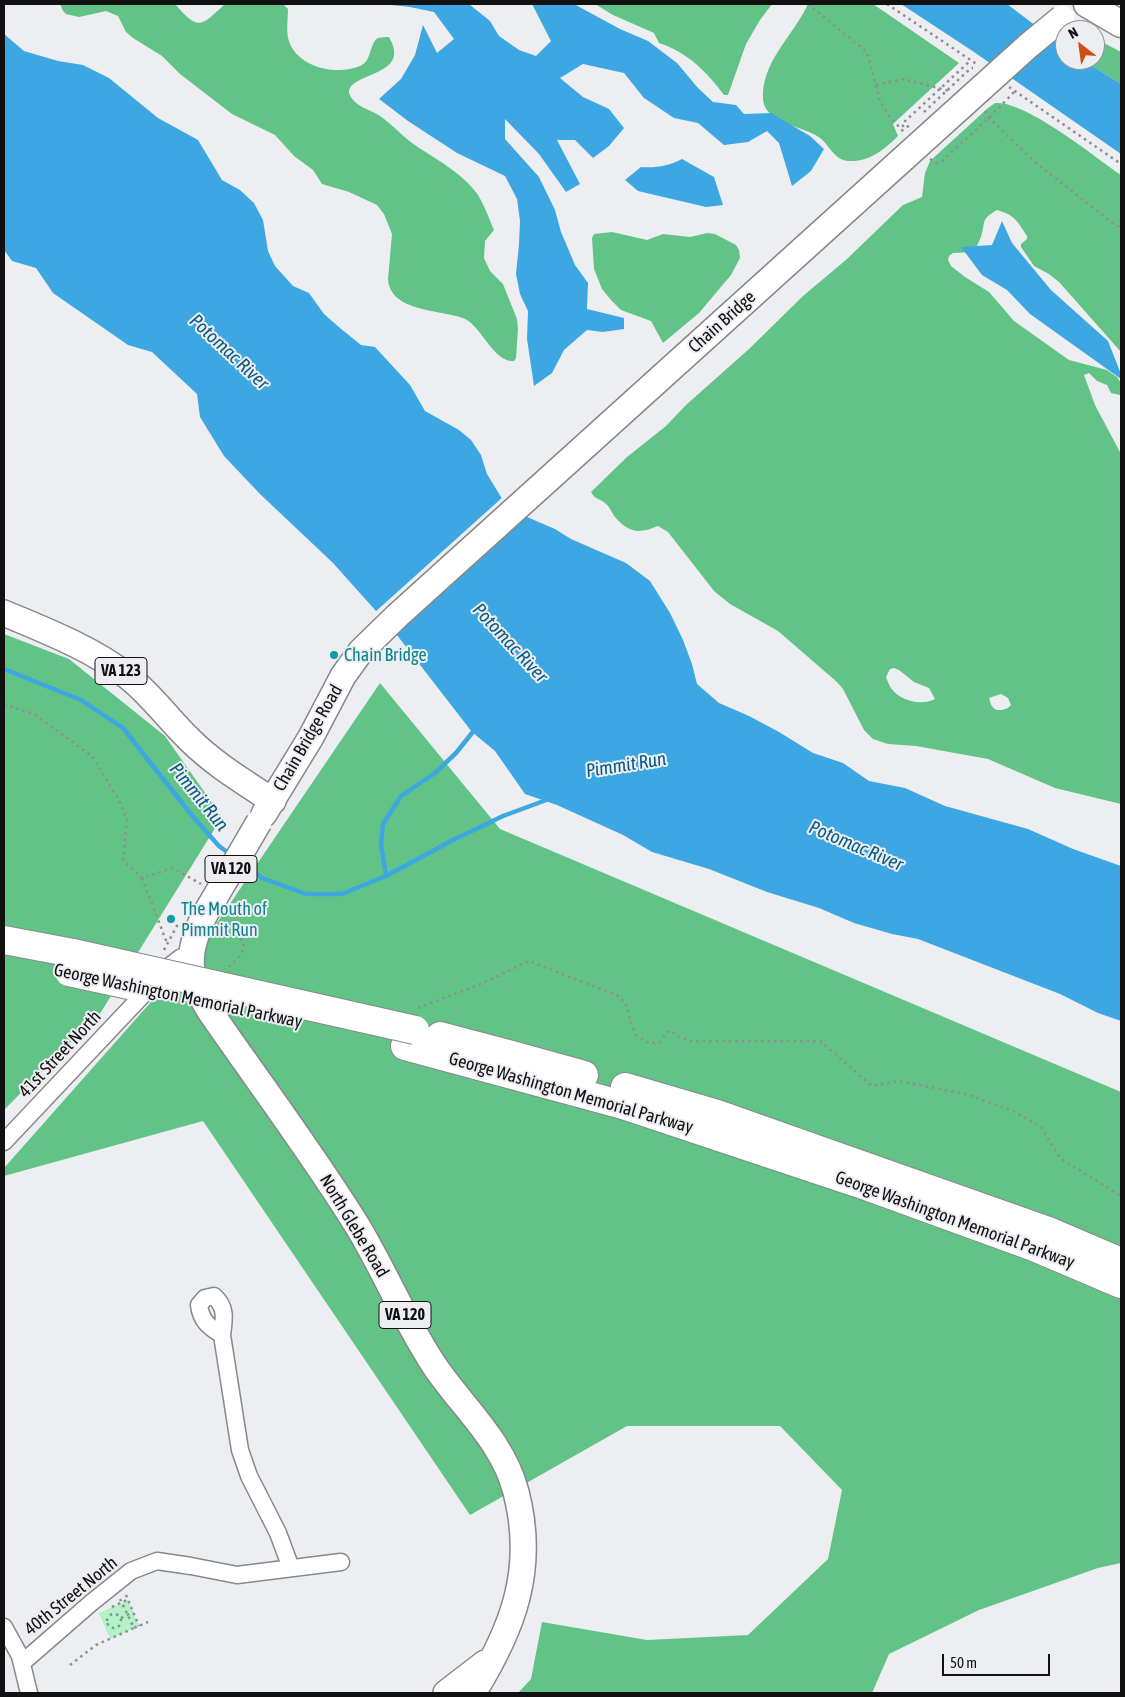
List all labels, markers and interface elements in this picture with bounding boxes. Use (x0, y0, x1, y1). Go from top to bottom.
north arrow (1055, 20, 1105, 70)
text: N (1065, 24, 1081, 42)
street label: Chain Bridge (684, 286, 760, 358)
water label: Potomac River (185, 310, 273, 394)
water label: Potomac River (468, 599, 552, 687)
place label: Chain Bridge (344, 644, 427, 666)
marker: Chain Bridge (328, 649, 340, 661)
road number: VA 123 (95, 658, 147, 684)
street label: Chain Bridge Road (269, 681, 347, 795)
water label: Pimmit Run (584, 747, 668, 783)
water label: Pimmit Run (165, 758, 233, 836)
water label: Potomac River (805, 816, 907, 876)
road number: VA 120 (205, 856, 257, 882)
place label: The Mouth of Pimmit Run (181, 898, 267, 941)
marker: The Mouth of Pimmit Run (165, 913, 177, 925)
street label: George Washington Memorial Parkway (52, 959, 304, 1033)
street label: 41st Street North (14, 1006, 106, 1102)
street label: George Washington Memorial Parkway (446, 1048, 696, 1138)
street label: George Washington Memorial Parkway (832, 1167, 1078, 1273)
street label: North Glebe Road (315, 1171, 393, 1281)
road number: VA 120 (379, 1302, 431, 1328)
street label: 40th Street North (20, 1552, 122, 1640)
scale bar (945, 1644, 1052, 1676)
text: 50 m (950, 1654, 977, 1671)

